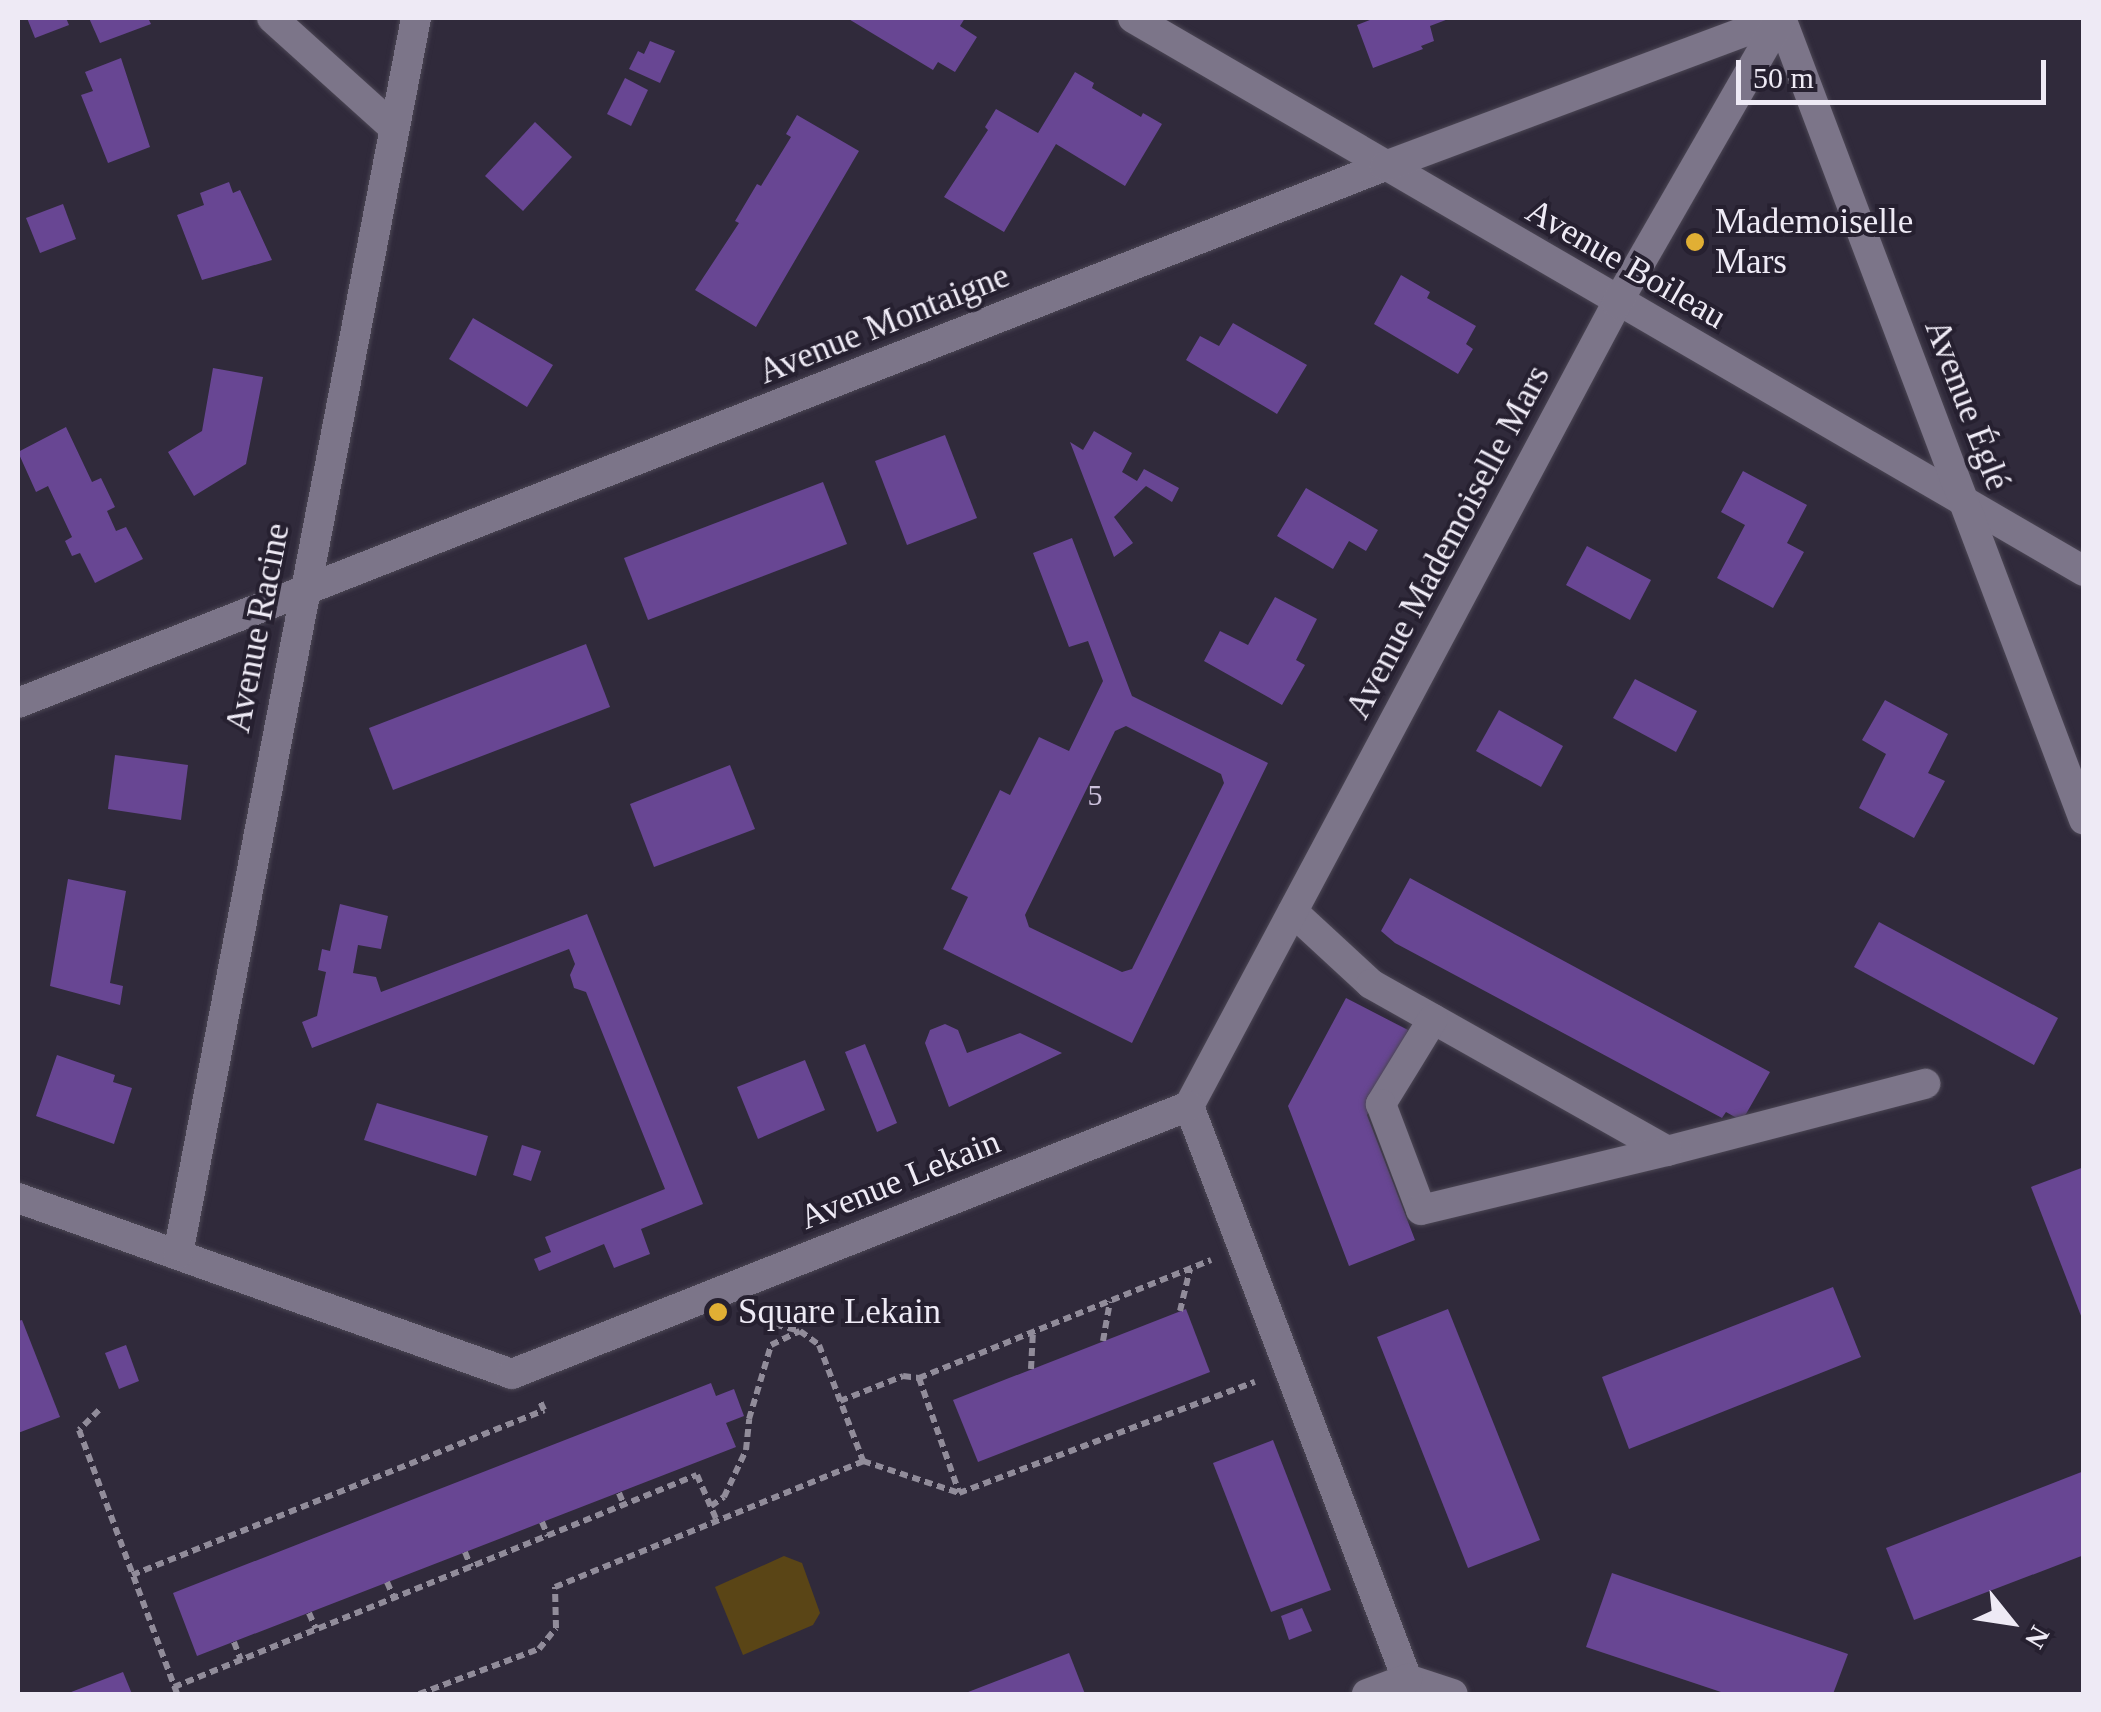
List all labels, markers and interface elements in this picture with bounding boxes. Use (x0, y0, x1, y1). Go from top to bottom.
scale bar (1741, 40, 2051, 102)
text: 50 m (1753, 61, 1814, 94)
street label: Avenue Boileau (1519, 190, 1733, 338)
place label: Mademoiselle Mars (1715, 201, 1913, 283)
marker: Mademoiselle Mars (1684, 231, 1706, 253)
street label: Avenue Montaigne (753, 255, 1015, 393)
street label: Avenue Églé (1915, 314, 2019, 496)
street label: Avenue Mademoiselle Mars (1337, 358, 1559, 726)
street label: Avenue Racine (217, 520, 299, 736)
house number: 5 (1088, 777, 1102, 813)
street label: Avenue Lekain (794, 1121, 1006, 1239)
place label: Square Lekain (738, 1291, 941, 1333)
marker: Square Lekain (707, 1301, 729, 1323)
north arrow (1961, 1572, 2061, 1672)
text: N (2019, 1621, 2056, 1654)

